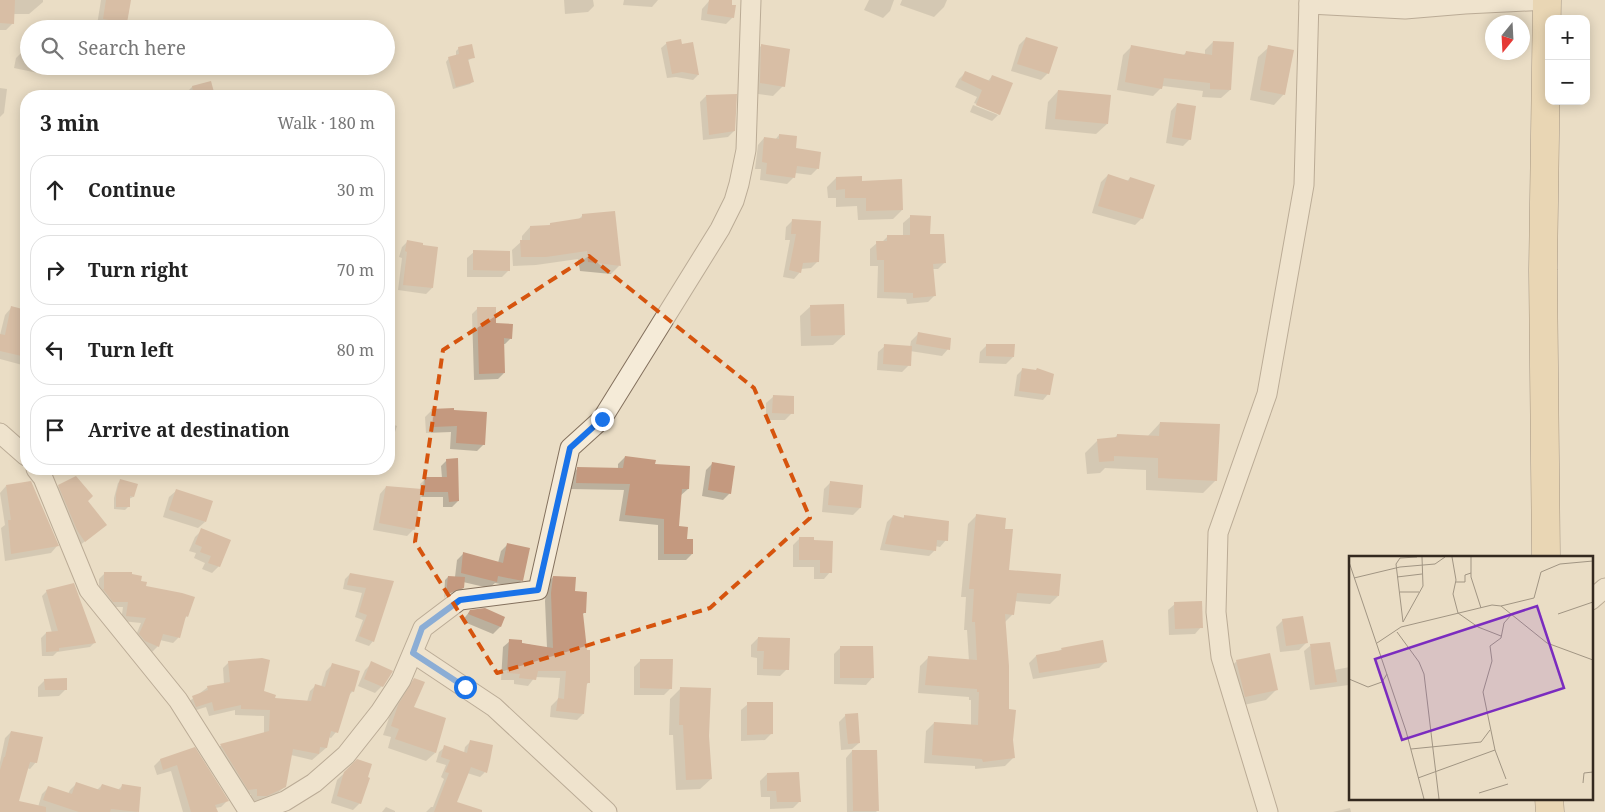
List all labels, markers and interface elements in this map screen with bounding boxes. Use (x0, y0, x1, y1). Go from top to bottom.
north arrow (1485, 15, 1530, 60)
map controls (1545, 15, 1590, 105)
button: + (1545, 15, 1590, 60)
search box (20, 20, 395, 75)
icon: search (38, 34, 66, 62)
text: Search here (78, 35, 186, 61)
button: − (1545, 60, 1590, 105)
text: 3 min (40, 109, 99, 137)
text: Walk · 180 m (278, 112, 375, 134)
icon: ahead (41, 176, 69, 204)
text: Continue (88, 177, 176, 203)
text: 30 m (337, 179, 374, 201)
icon: right (41, 256, 69, 284)
text: Turn right (88, 257, 188, 283)
text: 70 m (337, 259, 374, 281)
icon: left (41, 336, 69, 364)
text: Turn left (88, 337, 174, 363)
text: 80 m (337, 339, 374, 361)
route end (591, 408, 614, 431)
icon: arrive (41, 416, 69, 444)
text: Arrive at destination (88, 417, 290, 443)
inset map (1349, 556, 1592, 800)
route start (454, 676, 477, 699)

